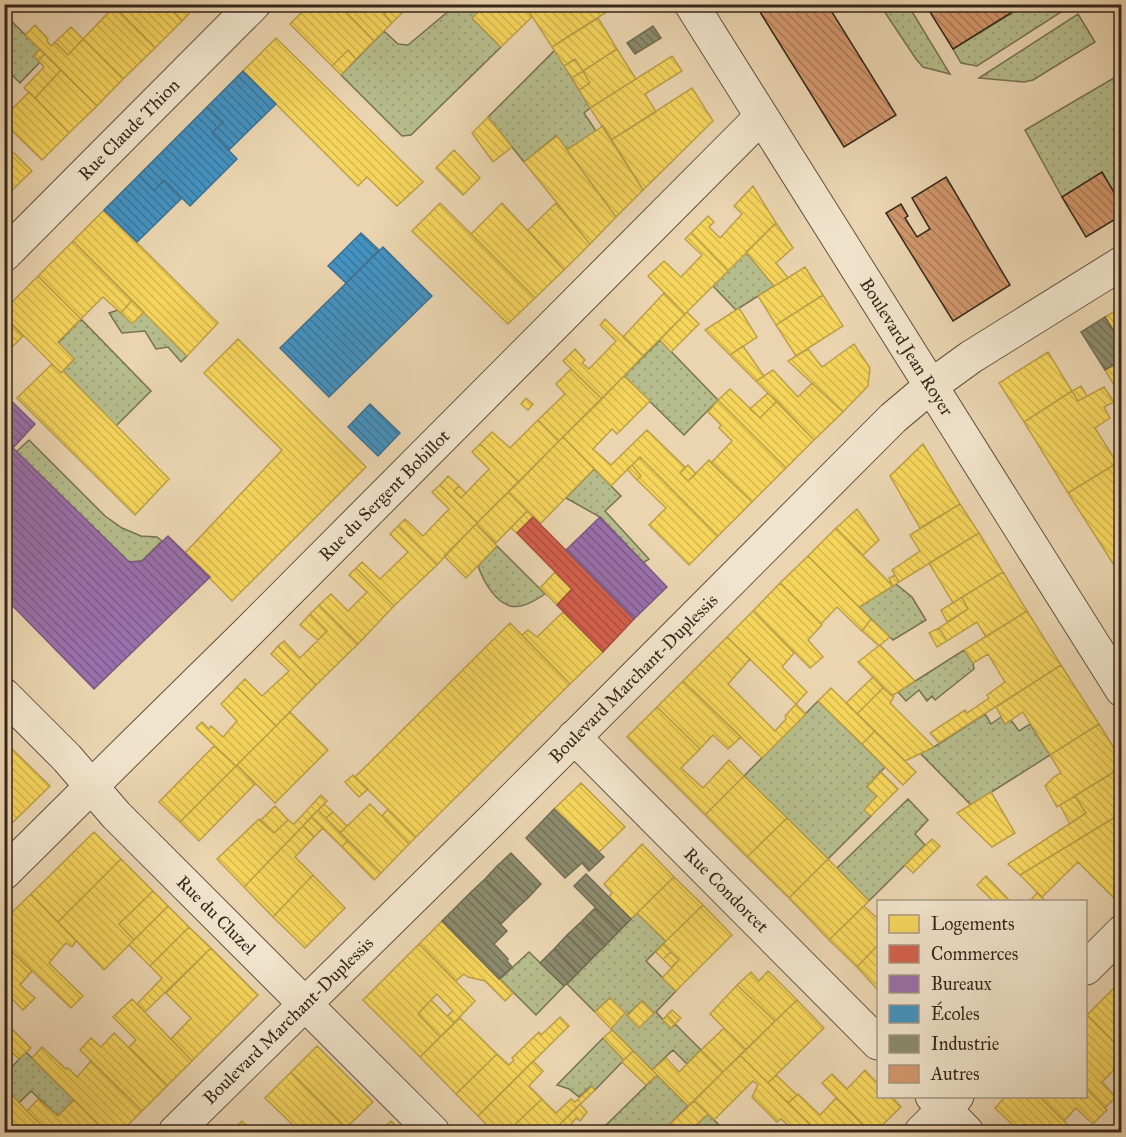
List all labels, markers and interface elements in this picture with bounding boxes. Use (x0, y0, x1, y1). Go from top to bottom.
street label: Rue Claude Thion (74, 74, 184, 185)
street label: Boulevard Jean Royer (855, 274, 958, 420)
street label: Rue du Sergent Bobillot (314, 424, 455, 566)
street label: Boulevard Marchant-Duplessis (544, 589, 722, 767)
street label: Rue Condorcet (679, 843, 774, 938)
street label: Rue du Cluzel (172, 871, 261, 960)
legend (877, 900, 1087, 1098)
text: Logements (931, 913, 1015, 936)
street label: Boulevard Marchant-Duplessis (199, 932, 378, 1109)
text: Commerces (931, 943, 1018, 965)
text: Bureaux (931, 973, 992, 995)
text: Écoles (931, 1001, 980, 1025)
text: Industrie (931, 1033, 999, 1055)
text: Autres (930, 1063, 980, 1085)

